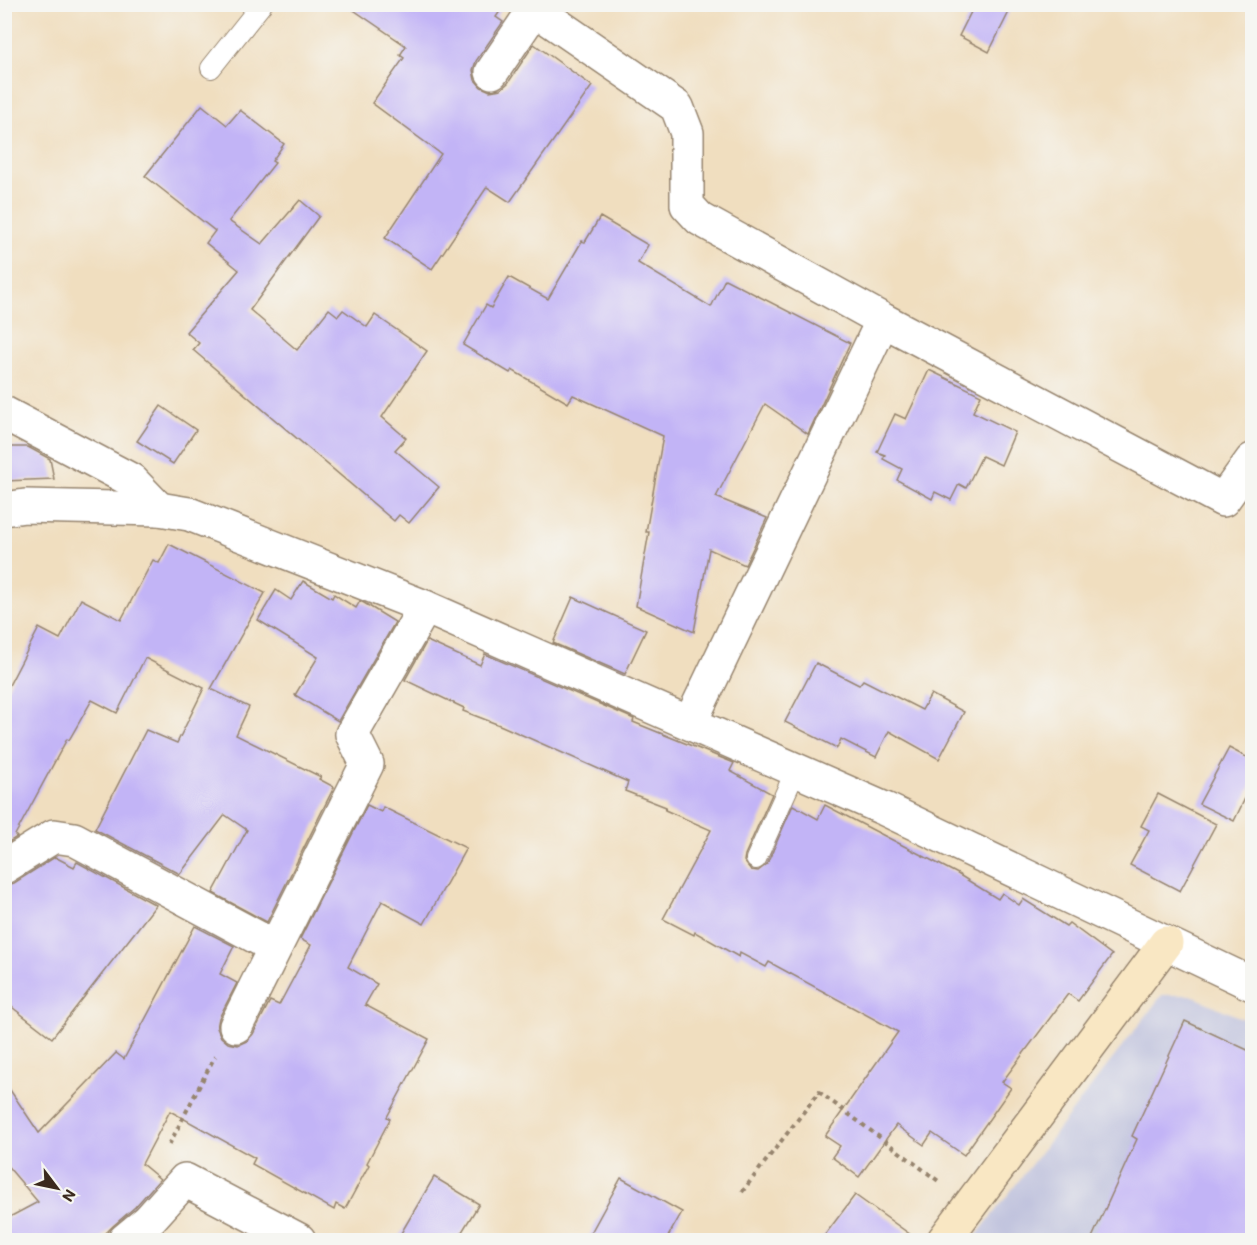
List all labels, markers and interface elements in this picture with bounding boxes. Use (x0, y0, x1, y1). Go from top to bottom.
north arrow (27, 1158, 87, 1218)
text: N (58, 1186, 80, 1205)

